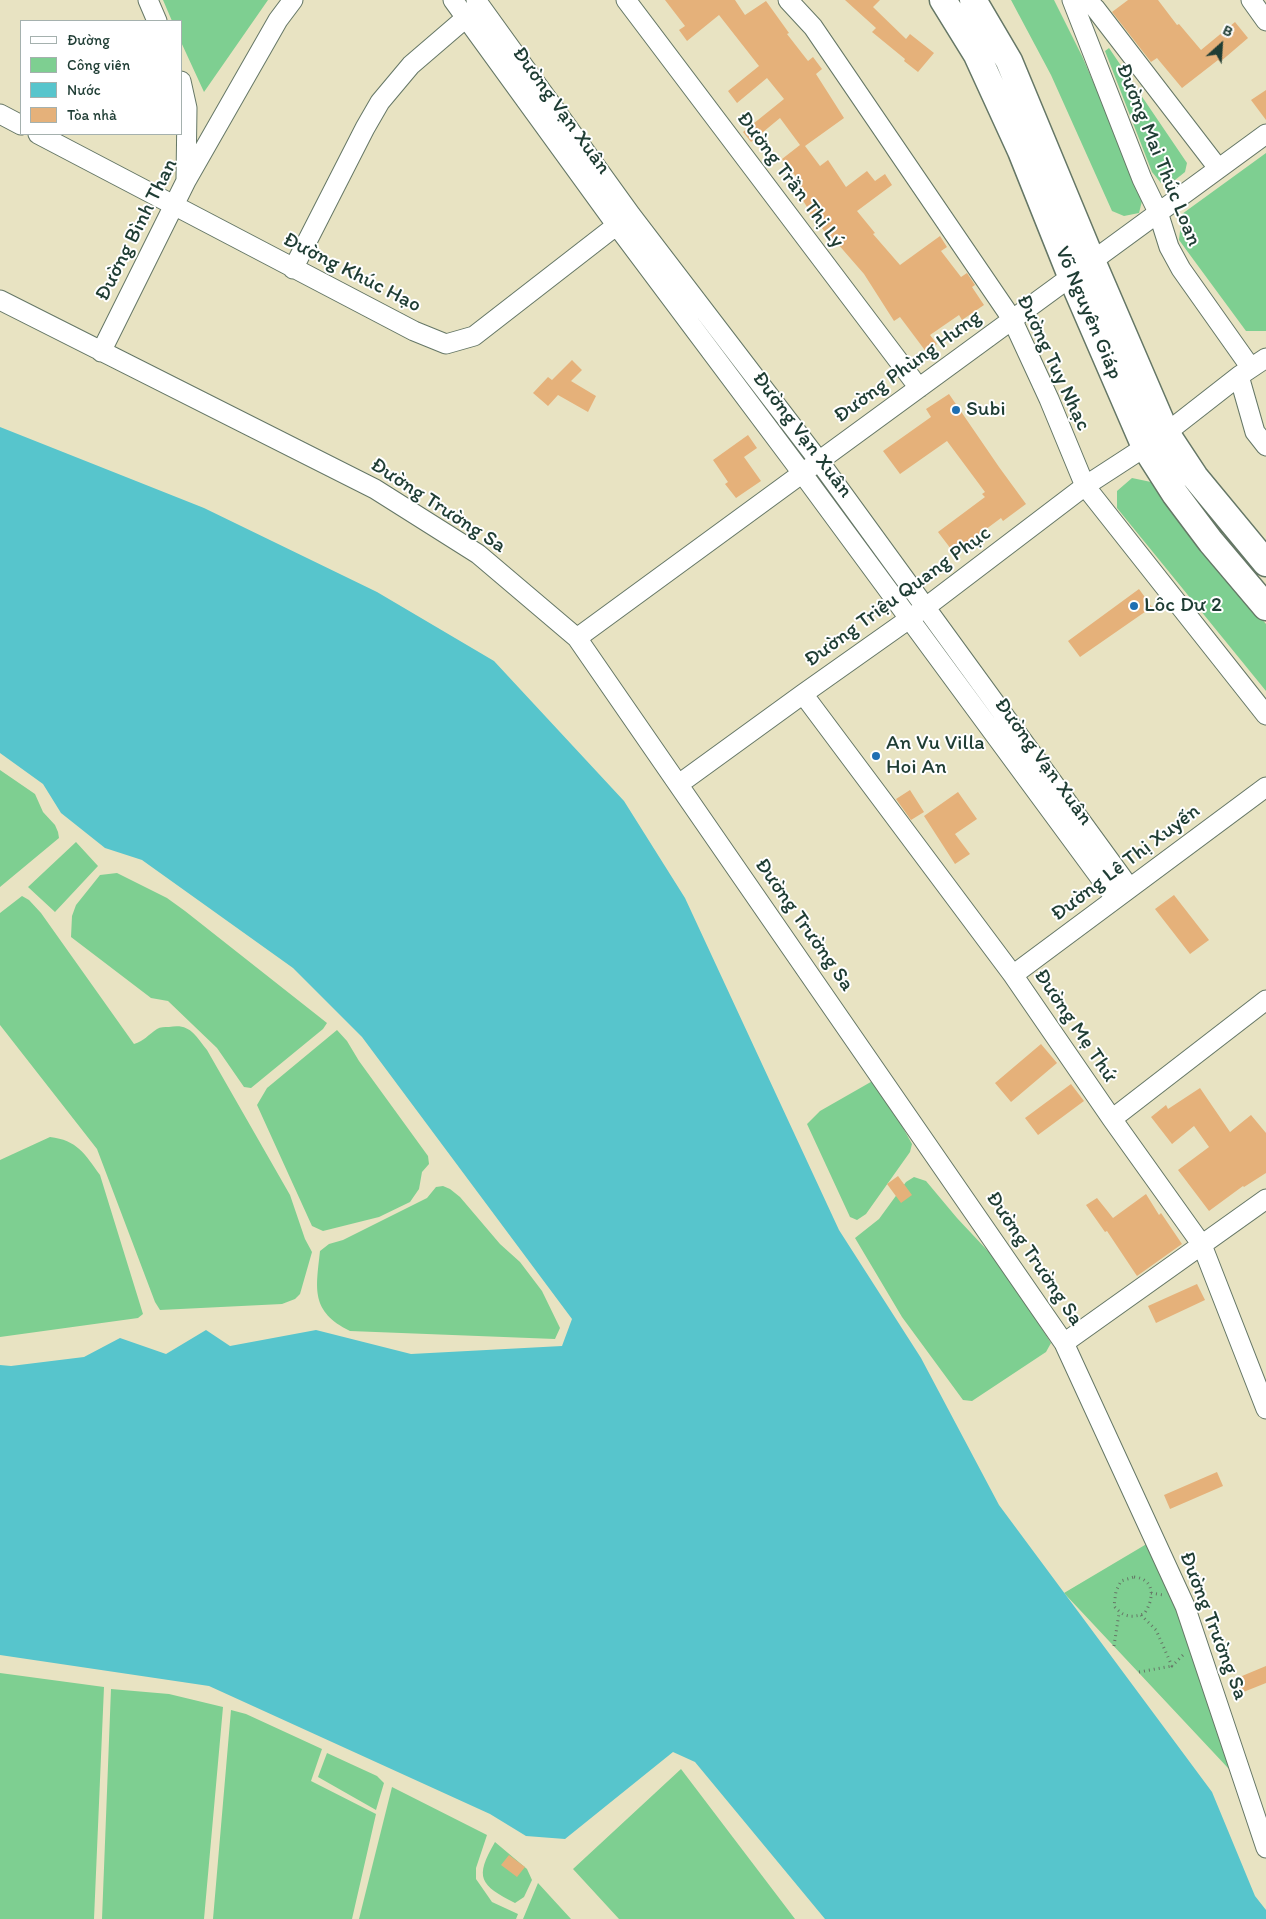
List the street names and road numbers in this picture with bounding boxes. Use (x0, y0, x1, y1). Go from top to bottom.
street label: Đường Vạn Xuân (506, 42, 616, 180)
street label: Đường Mai Thúc Loan (1110, 60, 1206, 250)
street label: Đường Trần Thị Lý (731, 107, 849, 253)
street label: Đường Bình Than (90, 155, 184, 305)
street label: Đường Khúc Hạo (279, 227, 425, 319)
street label: Võ Nguyên Giáp (1049, 243, 1127, 383)
street label: Đường Tuy Nhạc (1010, 291, 1096, 435)
street label: Đường Phùng Hưng (830, 305, 986, 429)
street label: Đường Vạn Xuân (746, 367, 858, 503)
street label: Đường Trường Sa (366, 453, 510, 559)
street label: Đường Triệu Quang Phục (800, 521, 996, 673)
street label: Đường Vạn Xuân (988, 693, 1098, 831)
street label: Đường Lê Thị Xuyến (1047, 799, 1205, 927)
street label: Đường Trường Sa (749, 854, 859, 996)
street label: Đường Mẹ Thứ (1028, 964, 1122, 1088)
street label: Đường Trường Sa (980, 1187, 1088, 1331)
street label: Đường Trường Sa (1173, 1548, 1253, 1704)

